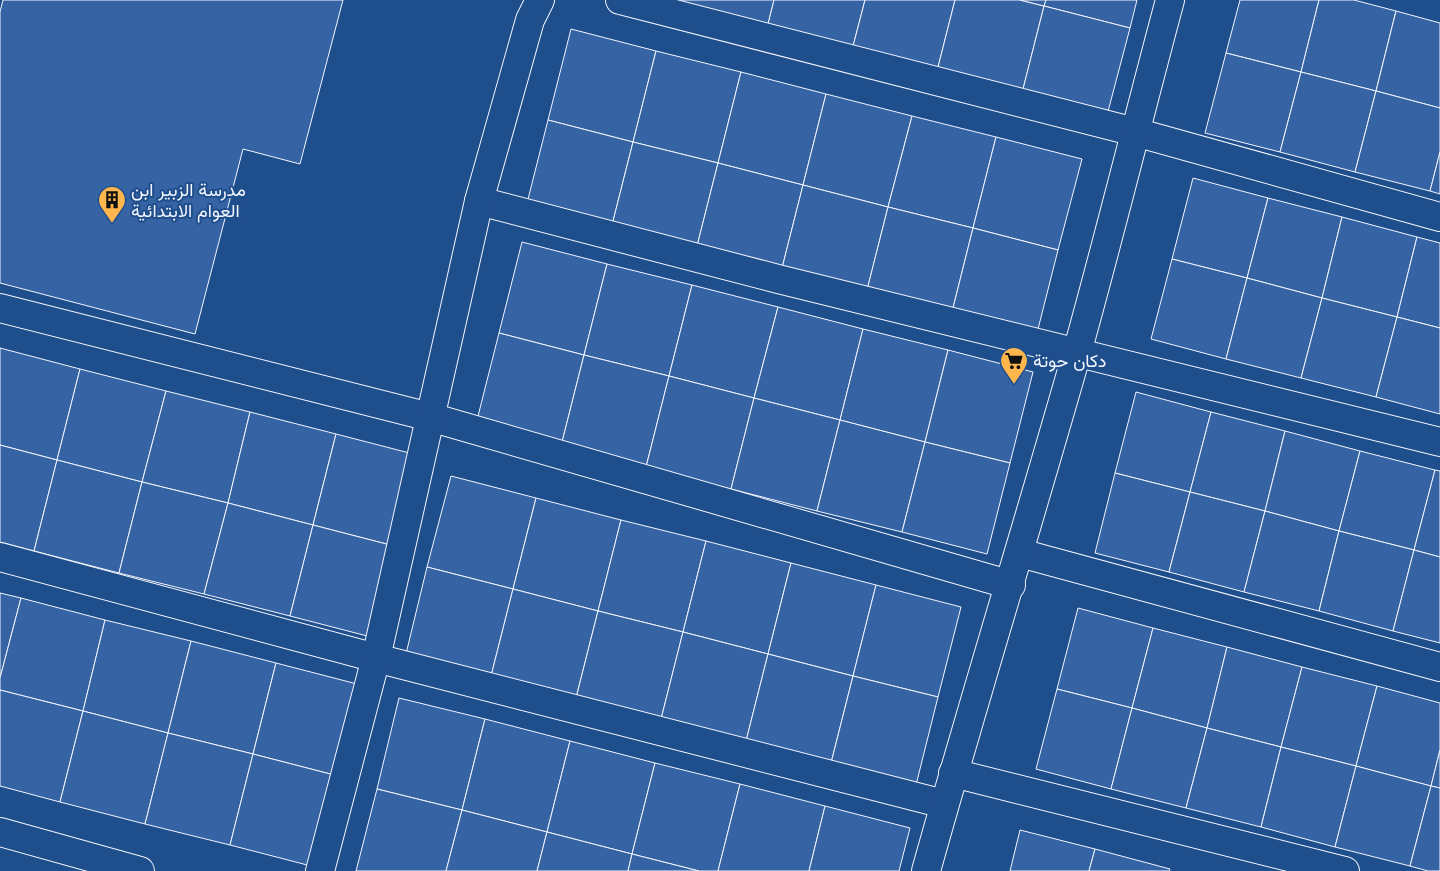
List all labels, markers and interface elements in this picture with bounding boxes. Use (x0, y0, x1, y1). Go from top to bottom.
place label: مدرسة الزبير ابن العوام الابتدائية (131, 178, 246, 223)
building icon: مدرسة الزبير ابن العوام الابتدائية (97, 185, 127, 224)
supermarket icon: دكان حوتة (999, 346, 1029, 385)
place label: دكان حوتة (1033, 349, 1106, 373)

